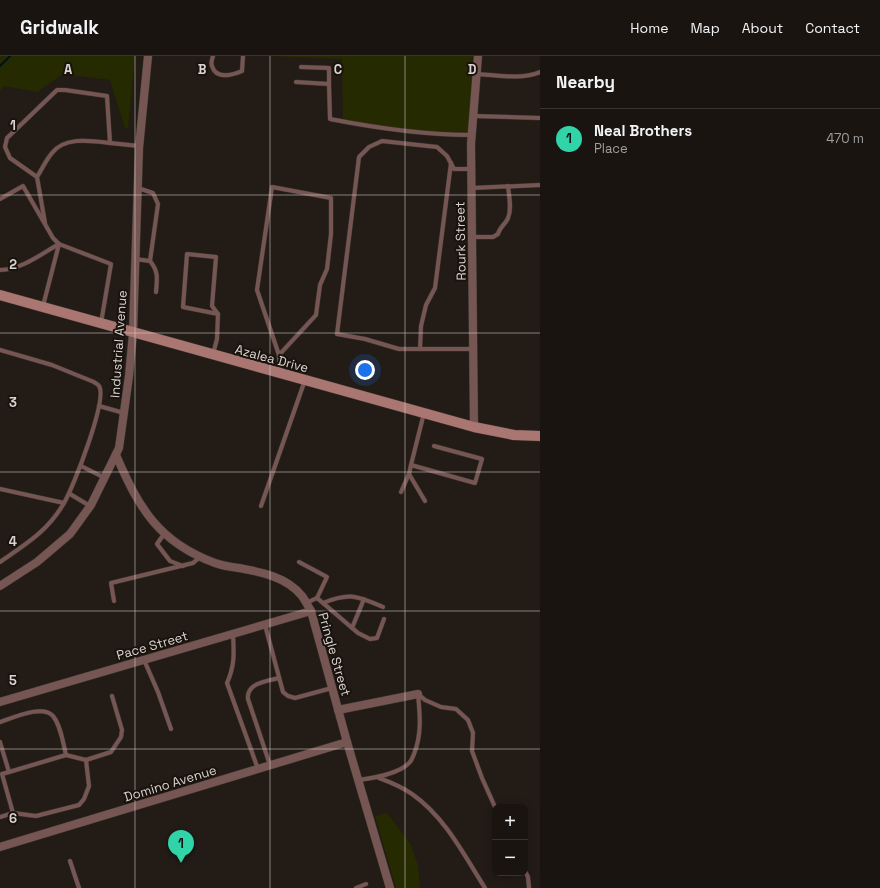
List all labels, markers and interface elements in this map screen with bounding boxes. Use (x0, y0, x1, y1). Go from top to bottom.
text: Gridwalk (20, 15, 99, 40)
text: Home (630, 19, 668, 37)
text: Map (690, 19, 720, 37)
text: About (742, 19, 783, 37)
text: Contact (805, 19, 860, 37)
text: A (64, 61, 73, 78)
text: B (198, 61, 207, 78)
text: C (334, 61, 342, 78)
text: D (468, 61, 477, 78)
text: Nearby (556, 71, 615, 93)
text: 1 (10, 117, 16, 134)
text: Neal Brothers (594, 121, 692, 140)
text: 1 (566, 130, 572, 147)
text: 470 m (826, 130, 864, 147)
text: Place (594, 140, 628, 157)
street label: Rourk Street (451, 201, 470, 281)
text: 2 (9, 256, 17, 273)
street label: Industrial Avenue (106, 290, 131, 398)
street label: Azalea Drive (233, 341, 310, 376)
your location (355, 360, 375, 380)
text: 3 (9, 394, 17, 411)
text: 4 (9, 533, 17, 550)
street label: Pringle Street (314, 610, 355, 698)
street label: Pace Street (114, 627, 190, 664)
text: 5 (9, 672, 17, 689)
street label: Domino Avenue (122, 761, 219, 806)
map controls (492, 804, 528, 876)
button: + (492, 804, 528, 840)
text: 6 (9, 810, 17, 827)
pin: 1 (168, 830, 194, 863)
button: − (492, 840, 528, 876)

